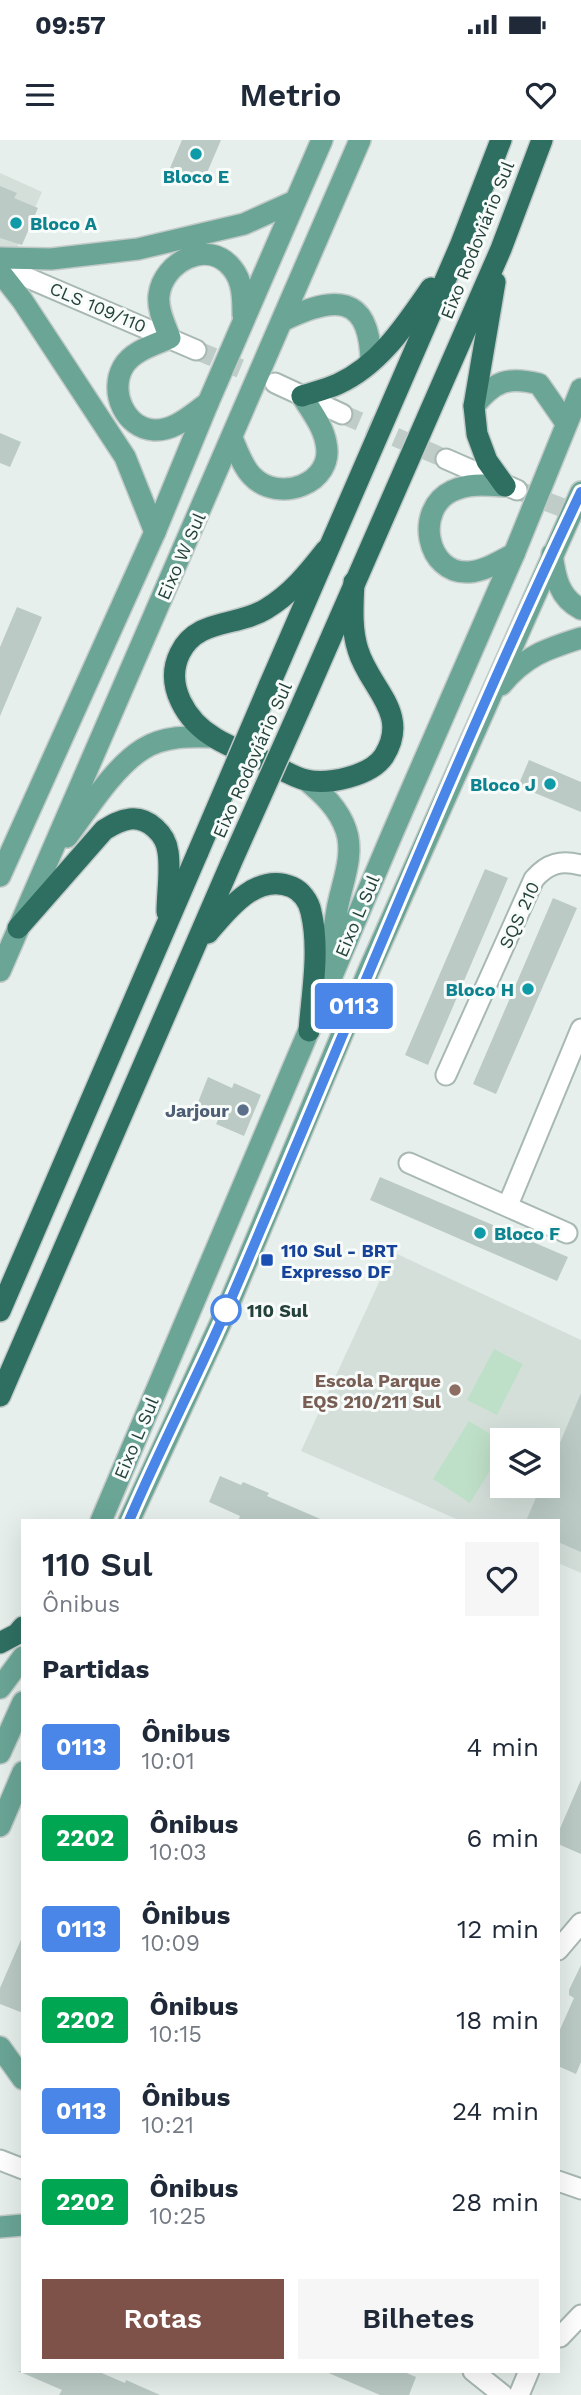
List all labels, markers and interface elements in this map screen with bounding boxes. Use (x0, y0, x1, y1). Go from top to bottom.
text: 09:57 (35, 10, 106, 40)
icon: menu (21, 76, 59, 114)
text: Metrio (239, 76, 342, 114)
icon: heart (522, 76, 560, 114)
marker: Bloco E (188, 146, 204, 162)
street label: Eixo Rodoviário Sul (436, 158, 518, 322)
place label: Bloco E (163, 166, 229, 187)
place label: Bloco A (30, 213, 98, 234)
marker: Bloco A (8, 215, 24, 231)
street label: CLS 109/110 (47, 277, 149, 337)
street label: Eixo W Sul (152, 509, 210, 603)
street label: Eixo Rodoviário Sul (208, 678, 296, 841)
place label: Bloco J (470, 774, 536, 795)
marker: Bloco J (542, 776, 558, 792)
street label: Eixo L Sul (330, 871, 384, 960)
street label: SQS 210 (494, 878, 544, 952)
place label: Bloco H (446, 979, 514, 1000)
marker: Bloco H (520, 981, 536, 997)
line badge: 0113 (305, 983, 403, 1029)
text: 0113 (329, 992, 379, 1020)
place label: Jarjour (165, 1100, 229, 1121)
marker: Jarjour (235, 1102, 251, 1118)
place label: Bloco F (494, 1223, 560, 1244)
marker: Bloco F (472, 1225, 488, 1241)
place label: 110 Sul - BRT Expresso DF (281, 1240, 398, 1282)
marker: 110 Sul - BRT Expresso DF (259, 1252, 275, 1268)
marker: 110 Sul (211, 1295, 241, 1325)
place label: 110 Sul (247, 1300, 308, 1321)
place label: Escola Parque EQS 210/211 Sul (302, 1370, 441, 1412)
marker: Escola Parque EQS 210/211 Sul (447, 1382, 463, 1398)
street label: Eixo L Sul (109, 1393, 163, 1482)
map controls (490, 1428, 560, 1498)
button: layers (490, 1428, 560, 1498)
button: heart (465, 1542, 539, 1616)
text: 110 Sul (42, 1545, 153, 1584)
text: Ônibus (42, 1591, 120, 1618)
text: Partidas (42, 1654, 149, 1684)
text: Ônibus (141, 1718, 230, 1748)
text: 4 min (466, 1732, 539, 1762)
text: 0113 (56, 1733, 106, 1761)
text: 10:01 (141, 1748, 195, 1775)
text: Ônibus (149, 1809, 238, 1839)
text: 6 min (467, 1823, 539, 1853)
text: 2202 (56, 1824, 114, 1852)
text: 10:03 (149, 1839, 207, 1866)
text: Ônibus (141, 1900, 230, 1930)
text: 12 min (457, 1914, 539, 1944)
text: 0113 (56, 1915, 106, 1943)
text: 10:09 (141, 1930, 200, 1957)
text: Ônibus (149, 1991, 238, 2021)
text: 18 min (456, 2005, 539, 2035)
text: 2202 (56, 2006, 114, 2034)
text: 10:15 (149, 2021, 202, 2048)
text: Ônibus (141, 2082, 230, 2112)
text: 24 min (452, 2096, 539, 2126)
text: 0113 (56, 2097, 106, 2125)
text: 10:21 (141, 2112, 194, 2139)
text: Ônibus (149, 2173, 238, 2203)
text: 28 min (451, 2187, 539, 2217)
text: 2202 (56, 2188, 114, 2216)
text: 10:25 (149, 2203, 206, 2230)
button: Rotas (42, 2279, 284, 2359)
button: Bilhetes (298, 2279, 539, 2359)

